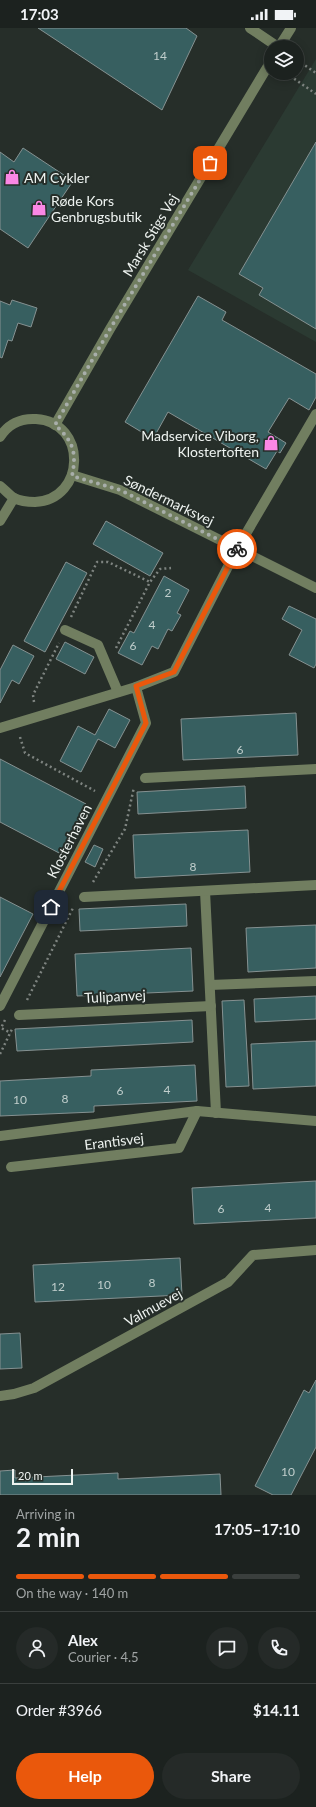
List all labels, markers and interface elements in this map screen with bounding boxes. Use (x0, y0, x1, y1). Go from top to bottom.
text: 17:03 (20, 5, 59, 23)
map controls (264, 40, 304, 80)
button: layers (264, 40, 304, 80)
house number: 14 (153, 48, 167, 63)
pin (193, 146, 227, 180)
icon: bag (199, 152, 221, 174)
shop icon: AM Cykler (3, 168, 21, 186)
place label: AM Cykler (24, 169, 89, 186)
street label: Marsk Stigs Vej (119, 191, 181, 279)
place label: Røde Kors Genbrugsbutik (51, 192, 143, 225)
shop icon: Røde Kors Genbrugsbutik (30, 199, 48, 217)
place label: Madservice Viborg, Klostertoften (141, 427, 259, 460)
shop icon: Madservice Viborg, Klostertoften (262, 434, 280, 452)
street label: Søndermarksvej (121, 471, 217, 529)
courier (217, 529, 257, 569)
icon: bike (226, 538, 248, 560)
house number: 2 (165, 585, 172, 600)
house number: 4 (149, 617, 156, 632)
house number: 6 (130, 638, 137, 653)
house number: 6 (237, 742, 244, 757)
street label: Klosterhaven (43, 801, 95, 881)
house number: 8 (190, 859, 197, 874)
pin (34, 890, 68, 924)
icon: home (40, 896, 62, 918)
street label: Tulipanvej (84, 986, 146, 1006)
house number: 4 (164, 1082, 171, 1097)
house number: 6 (117, 1083, 124, 1098)
house number: 8 (62, 1091, 69, 1106)
house number: 10 (13, 1092, 27, 1107)
street label: Erantisvej (83, 1129, 145, 1153)
house number: 4 (265, 1200, 272, 1215)
house number: 6 (218, 1201, 225, 1216)
house number: 8 (149, 1275, 156, 1290)
house number: 10 (97, 1277, 111, 1292)
house number: 12 (51, 1279, 65, 1294)
street label: Valmuevej (121, 1284, 185, 1330)
house number: 10 (281, 1464, 295, 1479)
scale bar (12, 1467, 73, 1486)
text: 20 m (18, 1469, 43, 1482)
text: Arriving in (16, 1506, 75, 1522)
text: 17:05–17:10 (214, 1520, 300, 1538)
text: 2 min (16, 1521, 80, 1553)
text: On the way · 140 m (16, 1585, 128, 1601)
button: person (16, 1627, 58, 1669)
button: chat (206, 1627, 248, 1669)
button: phone (258, 1627, 300, 1669)
text: Alex (68, 1631, 98, 1649)
text: Courier · 4.5 (68, 1649, 139, 1665)
text: Order #3966 (16, 1701, 102, 1719)
text: $14.11 (253, 1701, 300, 1719)
button: Help (16, 1753, 154, 1799)
button: Share (162, 1753, 300, 1799)

